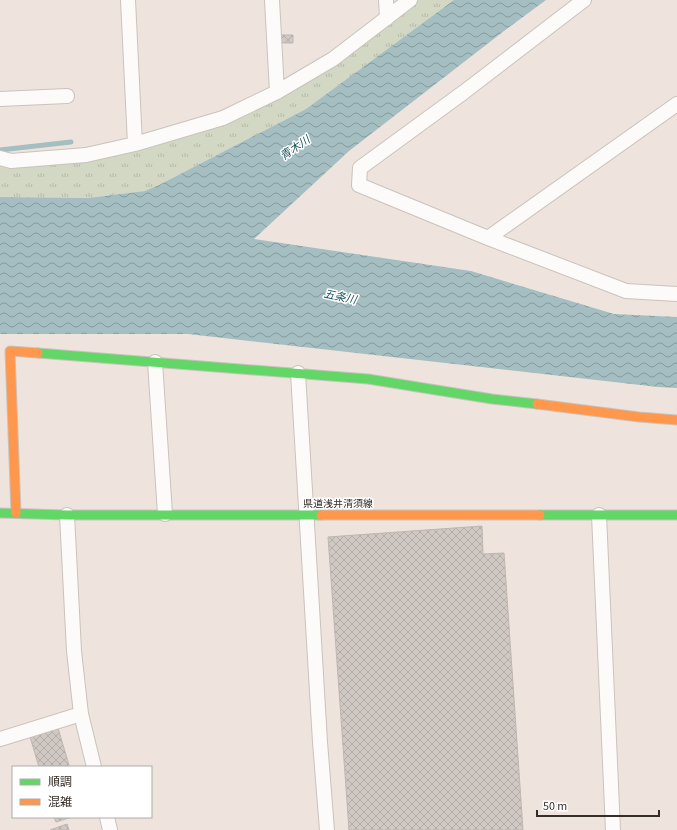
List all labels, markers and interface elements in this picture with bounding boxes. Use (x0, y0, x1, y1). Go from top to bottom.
water label: 青木川 (277, 132, 314, 163)
water label: 五条川 (322, 286, 359, 308)
street label: 県道浅井清須線 (303, 497, 373, 511)
legend (12, 766, 152, 818)
text: 順調 (48, 774, 72, 791)
scale bar (537, 792, 659, 818)
text: 混雑 (48, 794, 72, 811)
text: 50 m (543, 798, 567, 815)

